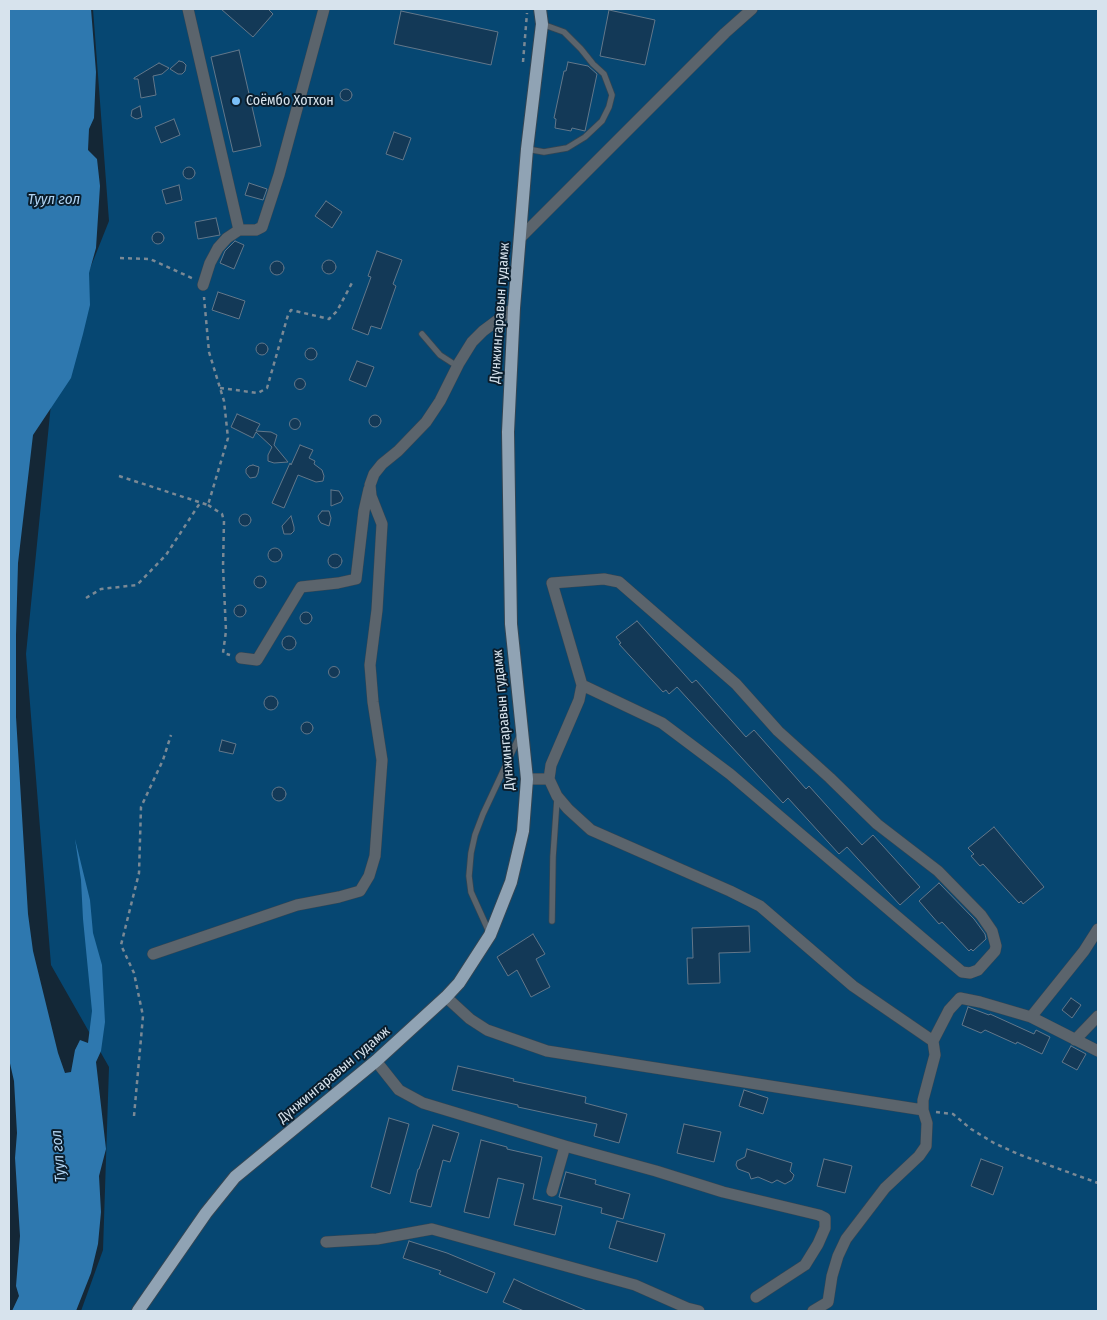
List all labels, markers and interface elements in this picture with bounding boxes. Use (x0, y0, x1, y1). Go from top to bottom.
place label: Соёмбо Хотхон (246, 93, 334, 109)
marker: Соёмбо Хотхон (230, 95, 242, 107)
water label: Туул гол (28, 191, 80, 209)
street label: Дүнжингаравын гудамж (487, 242, 513, 384)
street label: Дүнжингаравын гудамж (489, 649, 519, 791)
street label: Дүнжингаравын гудамж (274, 1023, 394, 1127)
water label: Туул гол (48, 1129, 70, 1183)

